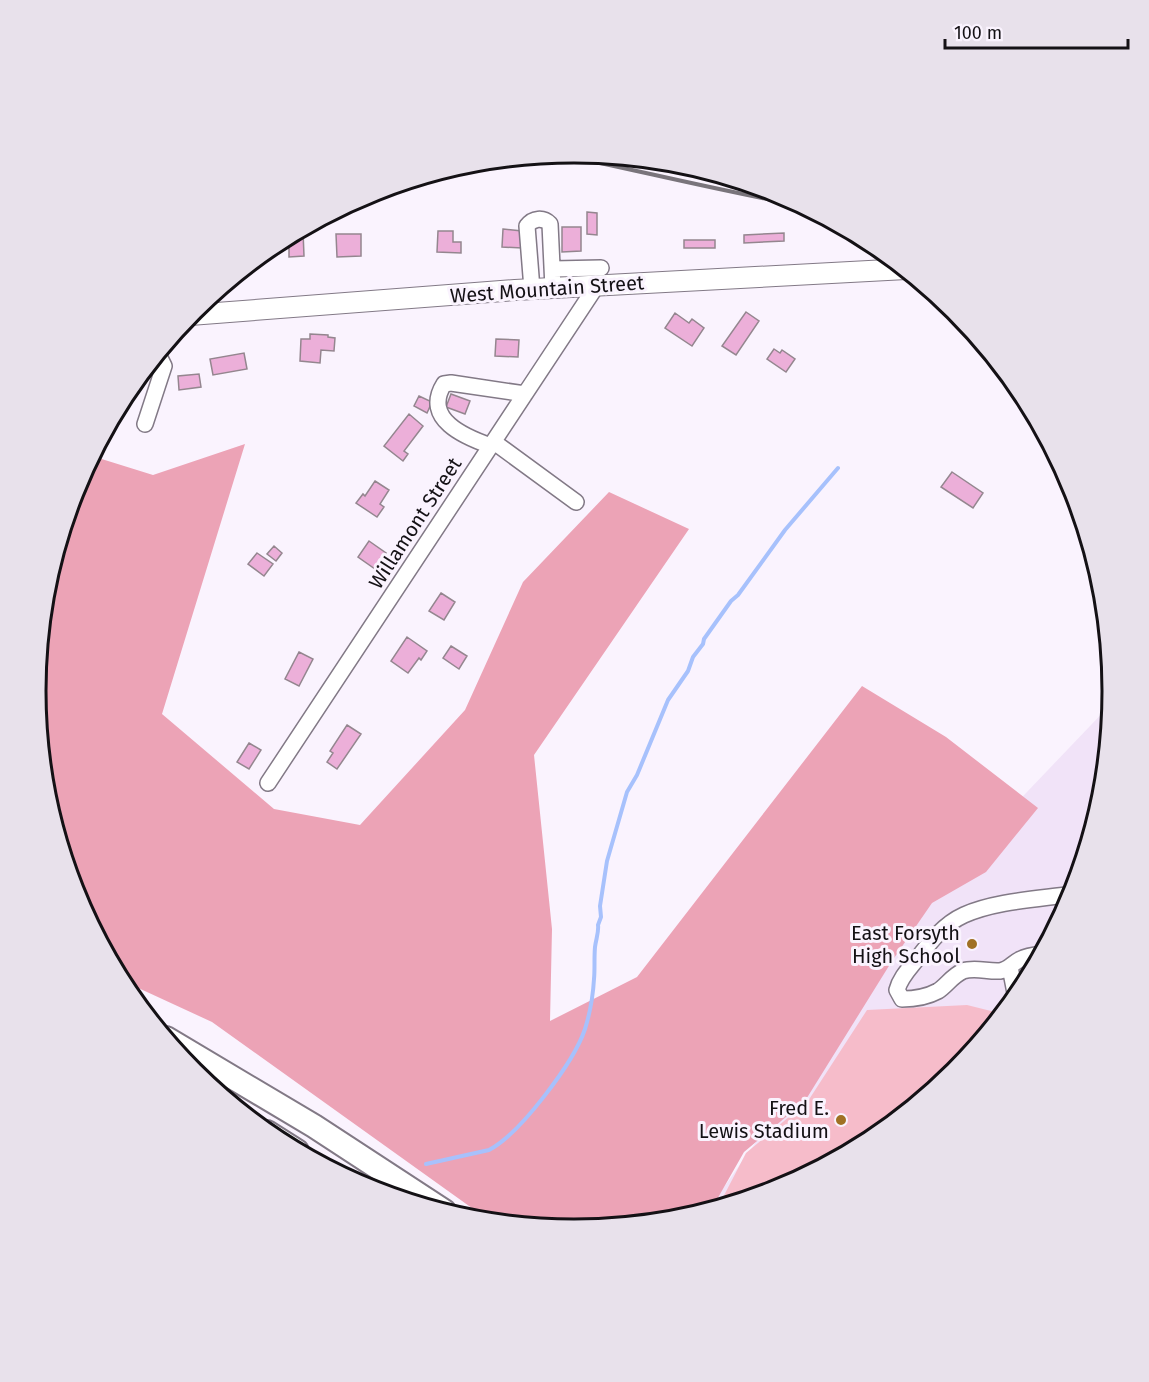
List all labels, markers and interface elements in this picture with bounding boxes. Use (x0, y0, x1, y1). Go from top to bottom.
scale bar (945, 12, 1128, 50)
text: 100 m (954, 22, 1002, 44)
street label: West Mountain Street (449, 270, 646, 308)
street label: Willamont Street (364, 452, 467, 593)
place label: East Forsyth High School (851, 921, 960, 968)
marker: East Forsyth High School (965, 937, 979, 951)
place label: Fred E. Lewis Stadium (699, 1096, 829, 1143)
marker: Fred E. Lewis Stadium (834, 1113, 848, 1127)

